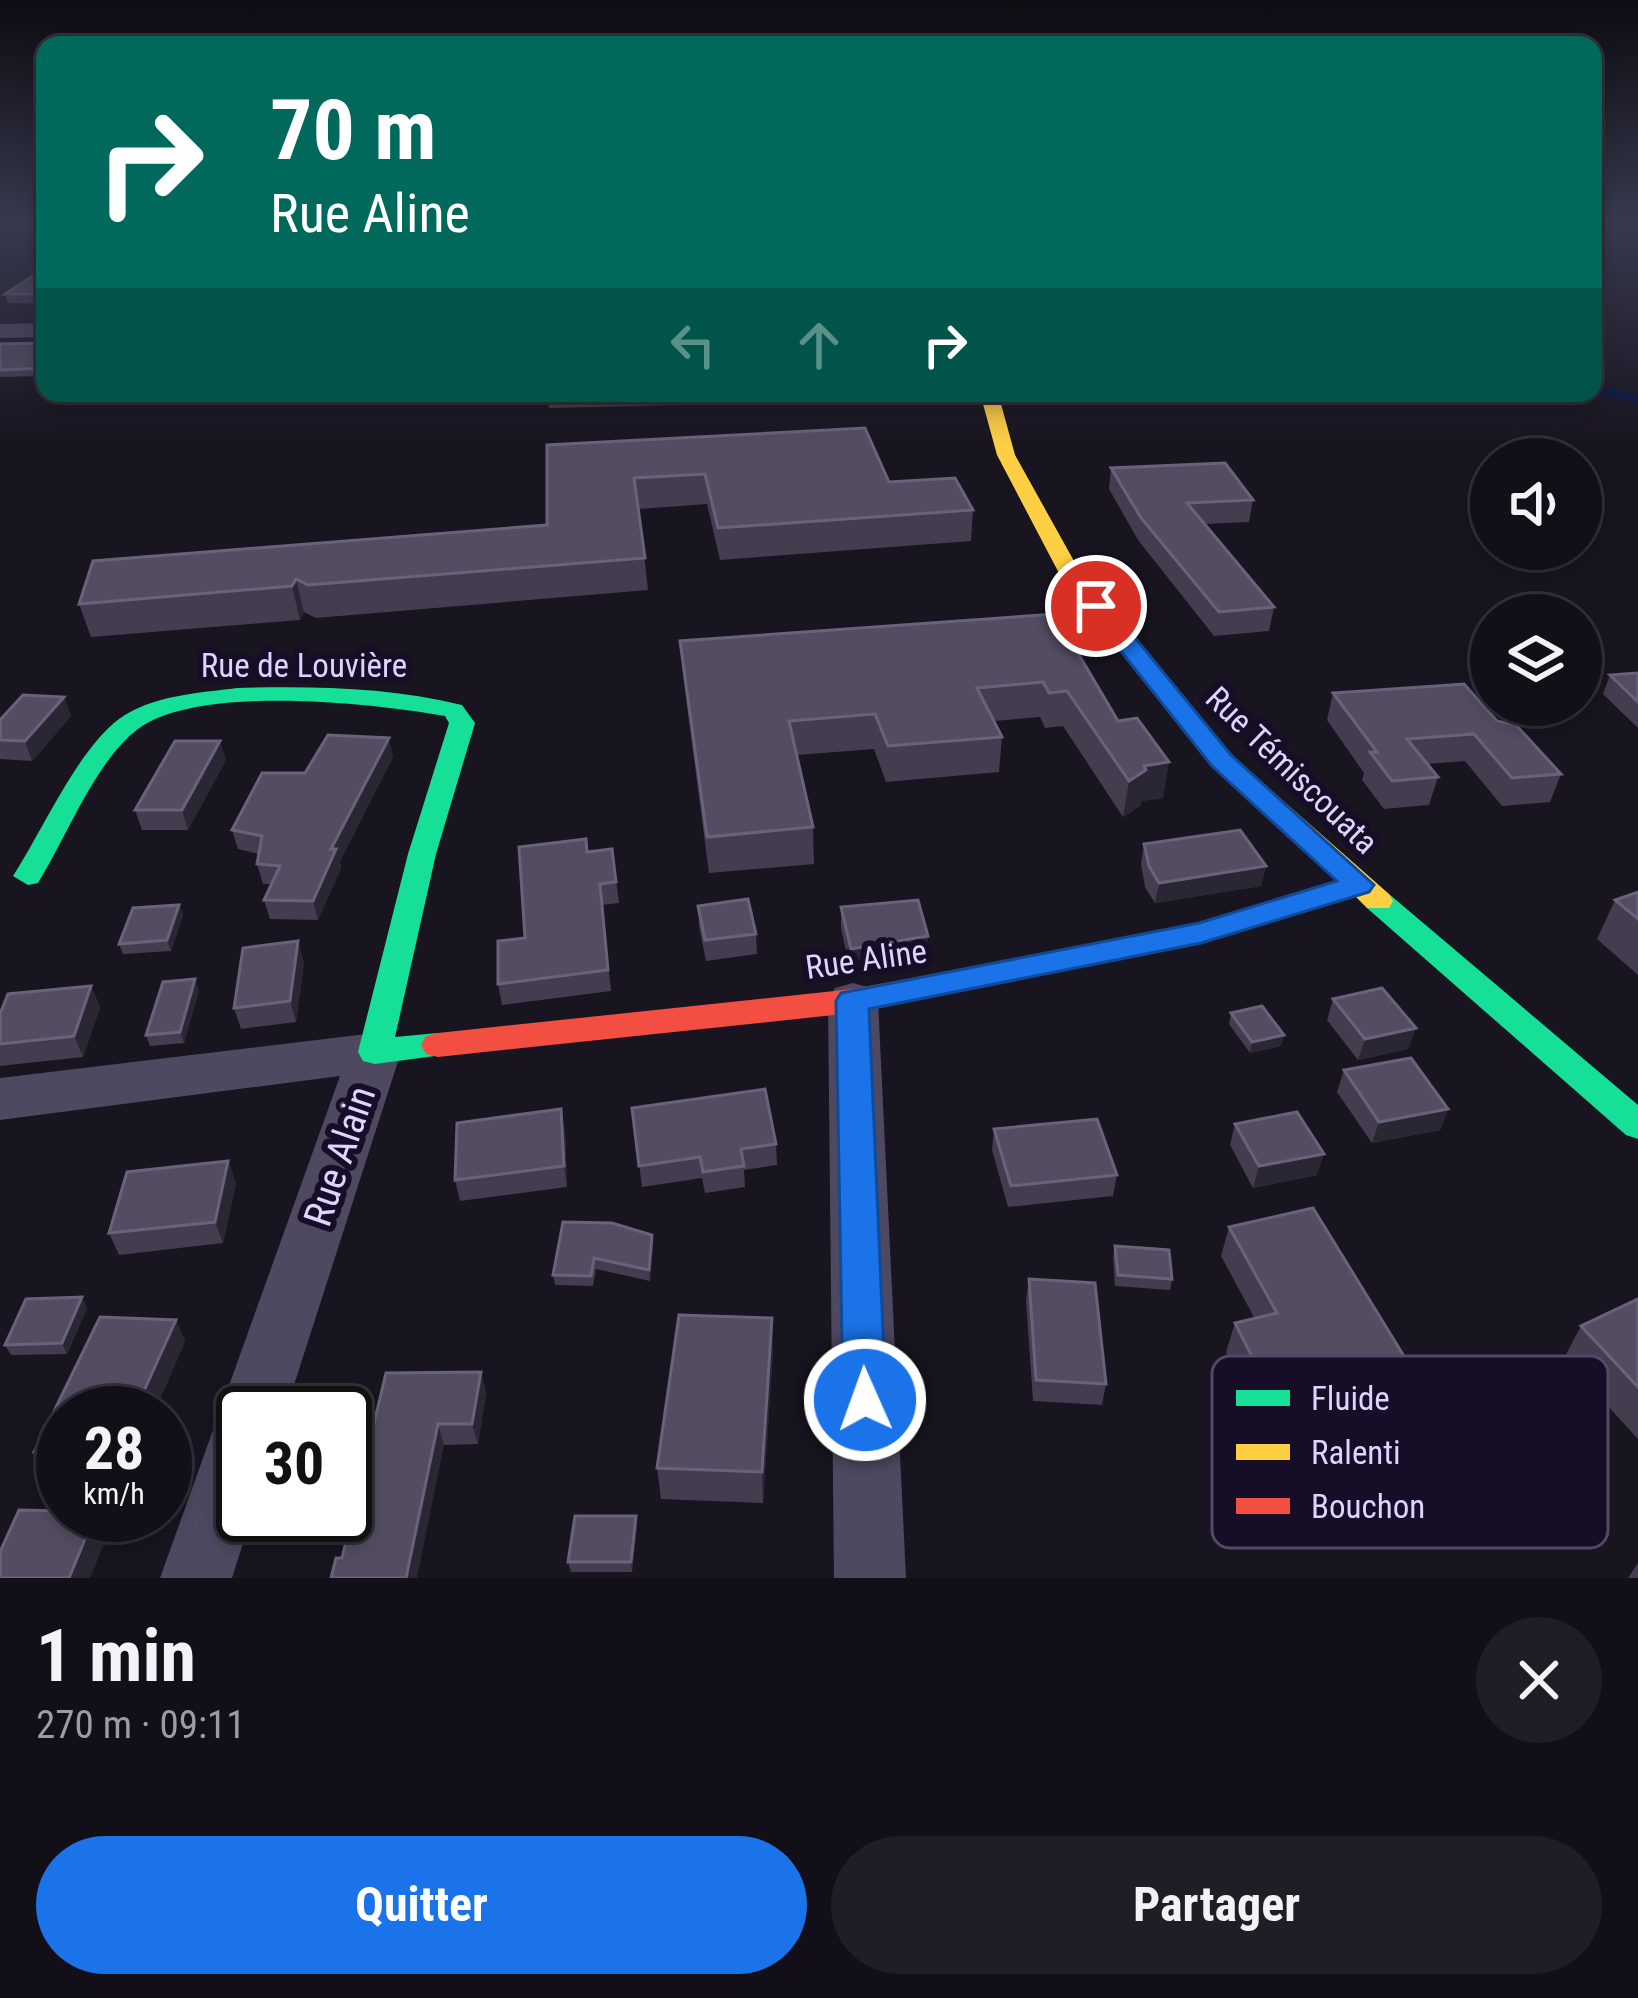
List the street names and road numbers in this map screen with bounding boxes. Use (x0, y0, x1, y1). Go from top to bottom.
street label: Rue de Louvière (201, 646, 407, 685)
street label: Rue Témiscouata (1198, 678, 1386, 862)
street label: Rue Aline (803, 931, 929, 987)
street label: Rue Alain (295, 1080, 385, 1232)

